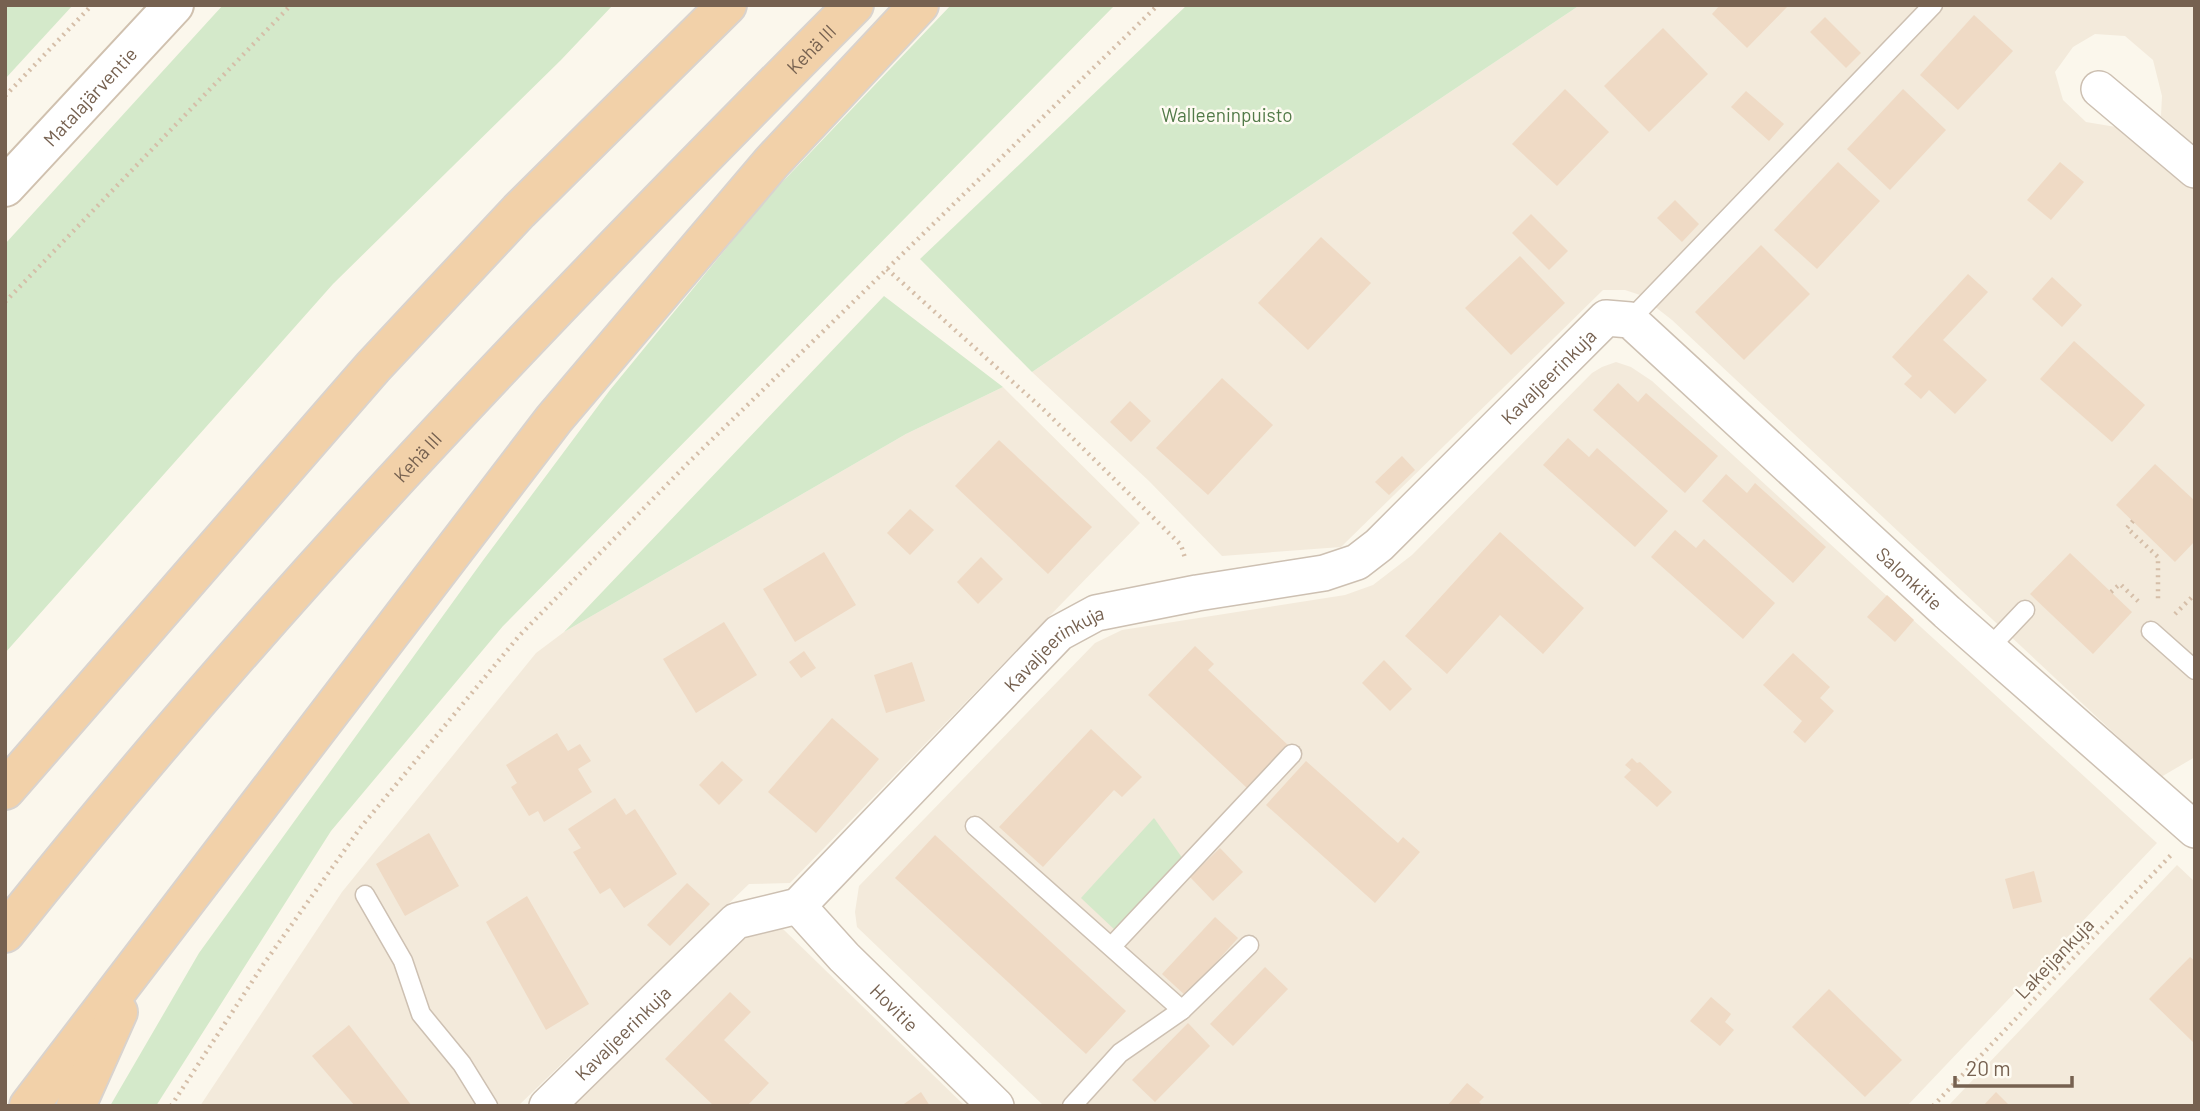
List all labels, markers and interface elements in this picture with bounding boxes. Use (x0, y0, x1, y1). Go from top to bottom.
street label: Kehä III (781, 19, 840, 78)
street label: Matalajärventie (38, 42, 141, 150)
park label: Walleeninpuisto (1161, 103, 1293, 126)
street label: Kavaljeerinkuja (1496, 324, 1600, 428)
street label: Kehä III (388, 427, 446, 486)
street label: Salonkitie (1872, 542, 1948, 614)
street label: Kavaljeerinkuja (998, 600, 1106, 696)
street label: Lakeijankuja (2010, 913, 2098, 1003)
street label: Hovitie (866, 978, 924, 1036)
street label: Kavaljeerinkuja (569, 981, 675, 1085)
scale bar (1955, 1044, 2072, 1088)
text: 20 m (1966, 1055, 2011, 1080)

